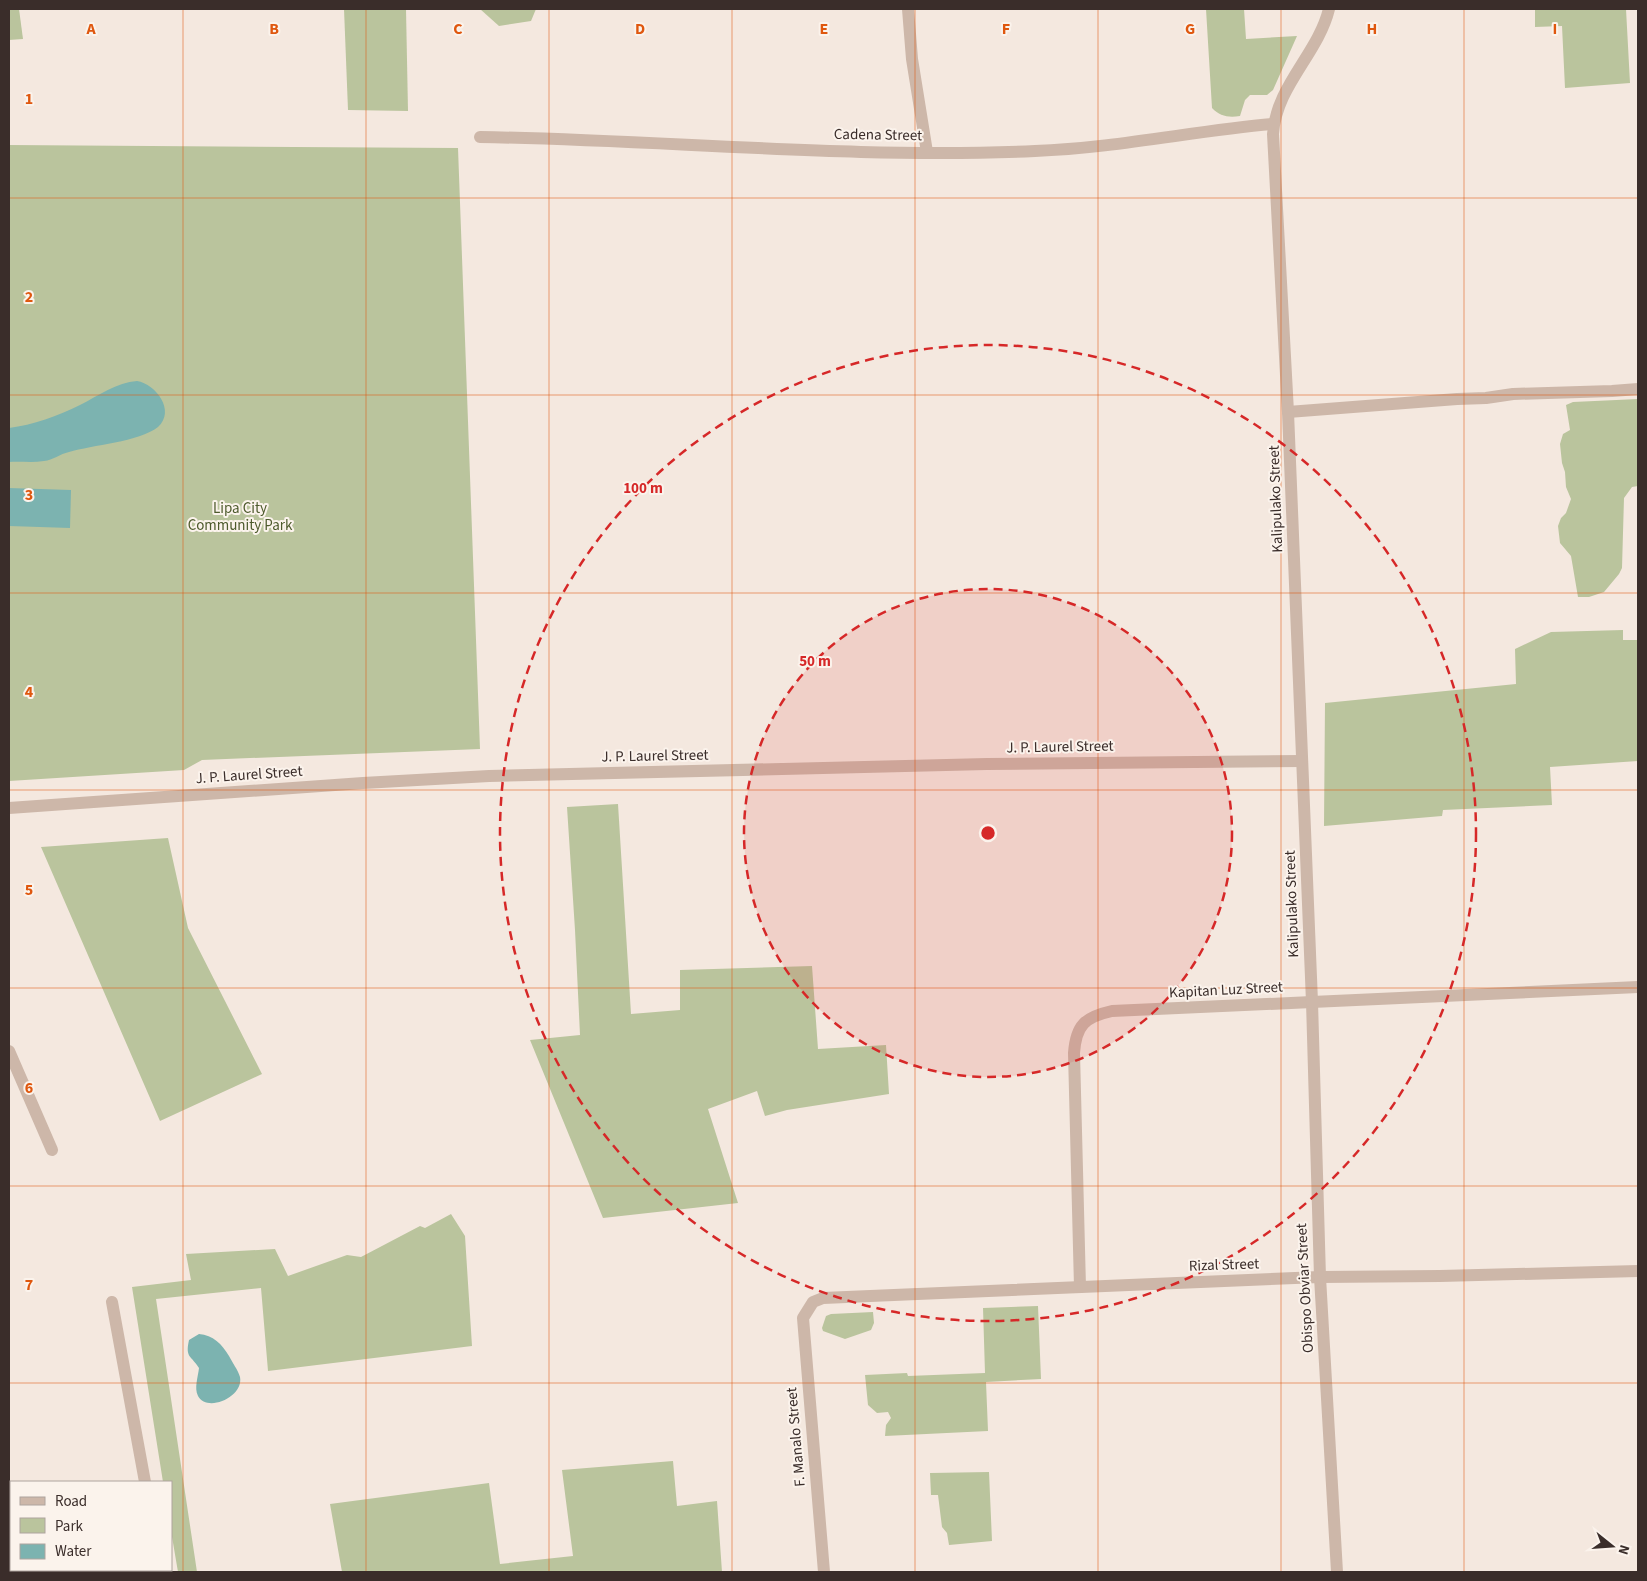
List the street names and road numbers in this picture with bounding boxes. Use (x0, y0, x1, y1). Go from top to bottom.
street label: Cadena Street (834, 124, 922, 146)
street label: Kalipulako Street (1264, 445, 1288, 553)
street label: J. P. Laurel Street (1006, 736, 1114, 758)
street label: J. P. Laurel Street (601, 745, 709, 767)
street label: J. P. Laurel Street (195, 761, 303, 789)
street label: Kalipulako Street (1280, 850, 1304, 958)
street label: Kapitan Luz Street (1169, 977, 1283, 1003)
street label: Obispo Obviar Street (1291, 1223, 1319, 1353)
street label: Rizal Street (1189, 1253, 1259, 1277)
street label: F. Manalo Street (781, 1386, 811, 1488)

